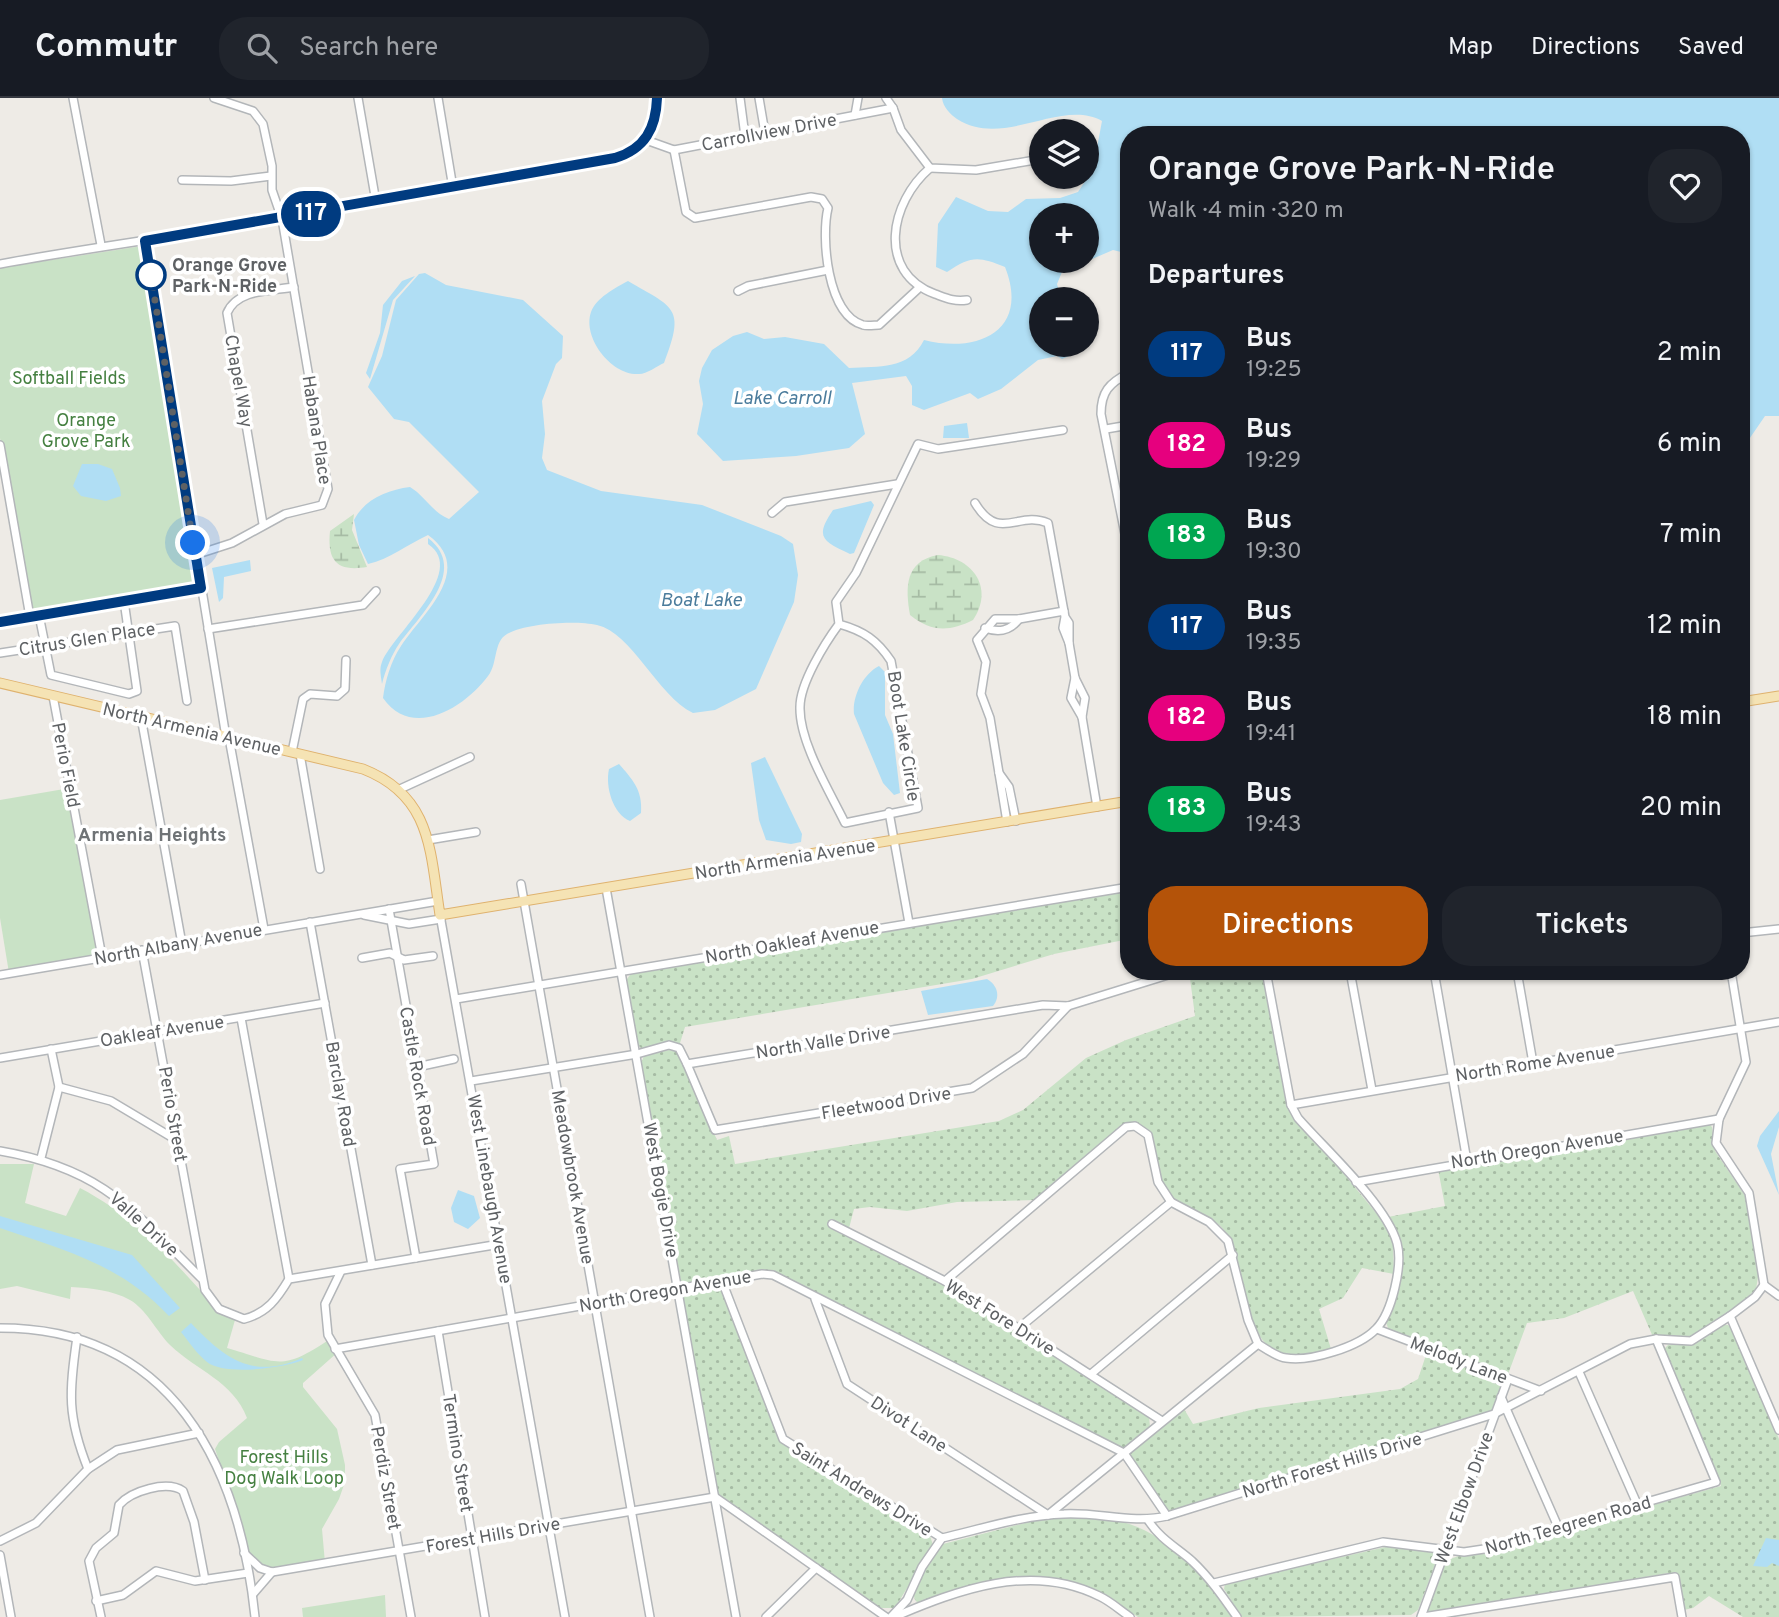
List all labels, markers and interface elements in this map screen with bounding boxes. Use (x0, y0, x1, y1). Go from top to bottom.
search box (219, 17, 709, 80)
text: Commutr (35, 27, 177, 69)
icon: search (243, 29, 281, 67)
text: Search here (299, 32, 438, 65)
text: Map (1448, 33, 1493, 63)
text: Directions (1531, 33, 1640, 63)
text: Saved (1678, 33, 1744, 63)
street label: Carrollview Drive (700, 109, 839, 158)
map controls (1029, 119, 1099, 357)
button: layers (1029, 119, 1099, 189)
button: heart (1648, 149, 1722, 223)
text: Orange Grove Park-N-Ride (1148, 150, 1555, 192)
line badge: 117 (271, 191, 351, 237)
text: Walk · 4 min · 320 m (1148, 197, 1344, 226)
text: 117 (295, 199, 327, 229)
button: + (1029, 203, 1099, 273)
place label: Orange Grove Park-N-Ride (172, 255, 287, 299)
marker: Orange Grove Park-N-Ride (136, 260, 166, 290)
text: Departures (1148, 260, 1285, 293)
button: − (1029, 287, 1099, 357)
text: Bus (1246, 323, 1292, 356)
street label: Chapel Way (218, 333, 257, 430)
text: 2 min (1657, 337, 1722, 370)
text: 117 (1170, 339, 1203, 369)
text: 19:25 (1246, 356, 1302, 385)
park label: Softball Fields (12, 368, 126, 391)
street label: Habana Place (296, 374, 335, 486)
water label: Lake Carroll (733, 387, 832, 411)
park label: Orange Grove Park (41, 410, 131, 454)
text: Bus (1246, 414, 1292, 447)
text: 6 min (1657, 428, 1722, 461)
text: 182 (1167, 430, 1206, 460)
text: 19:29 (1246, 447, 1301, 476)
text: Bus (1246, 505, 1292, 538)
text: 7 min (1660, 519, 1722, 552)
text: 183 (1167, 521, 1206, 551)
your location (175, 525, 210, 560)
text: 19:30 (1246, 538, 1302, 567)
water label: Boat Lake (660, 589, 742, 613)
text: Bus (1246, 596, 1292, 629)
text: 12 min (1647, 610, 1722, 643)
text: 117 (1170, 612, 1203, 642)
street label: Citrus Glen Place (17, 618, 157, 663)
text: 19:35 (1246, 629, 1302, 658)
street label: Boot Lake Circle (881, 669, 924, 803)
text: Bus (1246, 687, 1292, 720)
street label: North Armenia Avenue (100, 699, 283, 762)
text: 18 min (1647, 701, 1722, 734)
text: 182 (1167, 703, 1206, 733)
text: 19:41 (1246, 720, 1296, 749)
street label: Perio Field (45, 721, 84, 810)
text: Bus (1246, 778, 1292, 811)
text: 20 min (1640, 792, 1722, 825)
text: 183 (1167, 794, 1206, 824)
text: 19:43 (1246, 811, 1302, 840)
district label: Armenia Heights (78, 824, 226, 848)
street label: North Armenia Avenue (693, 835, 877, 886)
button: Directions (1148, 886, 1428, 966)
button: Tickets (1442, 886, 1722, 966)
street label: North Oakleaf Avenue (704, 917, 881, 970)
street label: North Albany Avenue (92, 919, 264, 972)
street label: Castle Rock Road (393, 1005, 440, 1148)
street label: Oakleaf Avenue (99, 1011, 226, 1054)
street label: North Valle Drive (754, 1021, 892, 1065)
street label: Barclay Road (319, 1040, 360, 1149)
street label: North Rome Avenue (1454, 1041, 1617, 1088)
street label: Perio Street (152, 1065, 191, 1164)
street label: Fleetwood Drive (820, 1083, 953, 1126)
street label: Meadowbrook Avenue (545, 1088, 598, 1266)
street label: West Linebaugh Avenue (461, 1093, 517, 1286)
street label: West Bogie Drive (636, 1121, 683, 1260)
street label: North Oregon Avenue (1449, 1125, 1625, 1175)
street label: Valle Drive (103, 1188, 183, 1262)
street label: North Oregon Avenue (577, 1266, 753, 1319)
street label: West Fore Drive (940, 1275, 1058, 1361)
street label: Melody Lane (1406, 1332, 1511, 1391)
street label: Termino Street (436, 1392, 477, 1514)
street label: Divot Lane (866, 1392, 951, 1459)
street label: Perdiz Street (364, 1424, 405, 1532)
street label: North Forest Hills Drive (1240, 1428, 1425, 1505)
street label: West Elbow Drive (1431, 1429, 1500, 1568)
street label: Saint Andrews Drive (786, 1438, 936, 1543)
park label: Forest Hills Dog Walk Loop (224, 1447, 344, 1491)
street label: North Teegreen Road (1483, 1492, 1654, 1561)
street label: Forest Hills Drive (424, 1513, 562, 1560)

